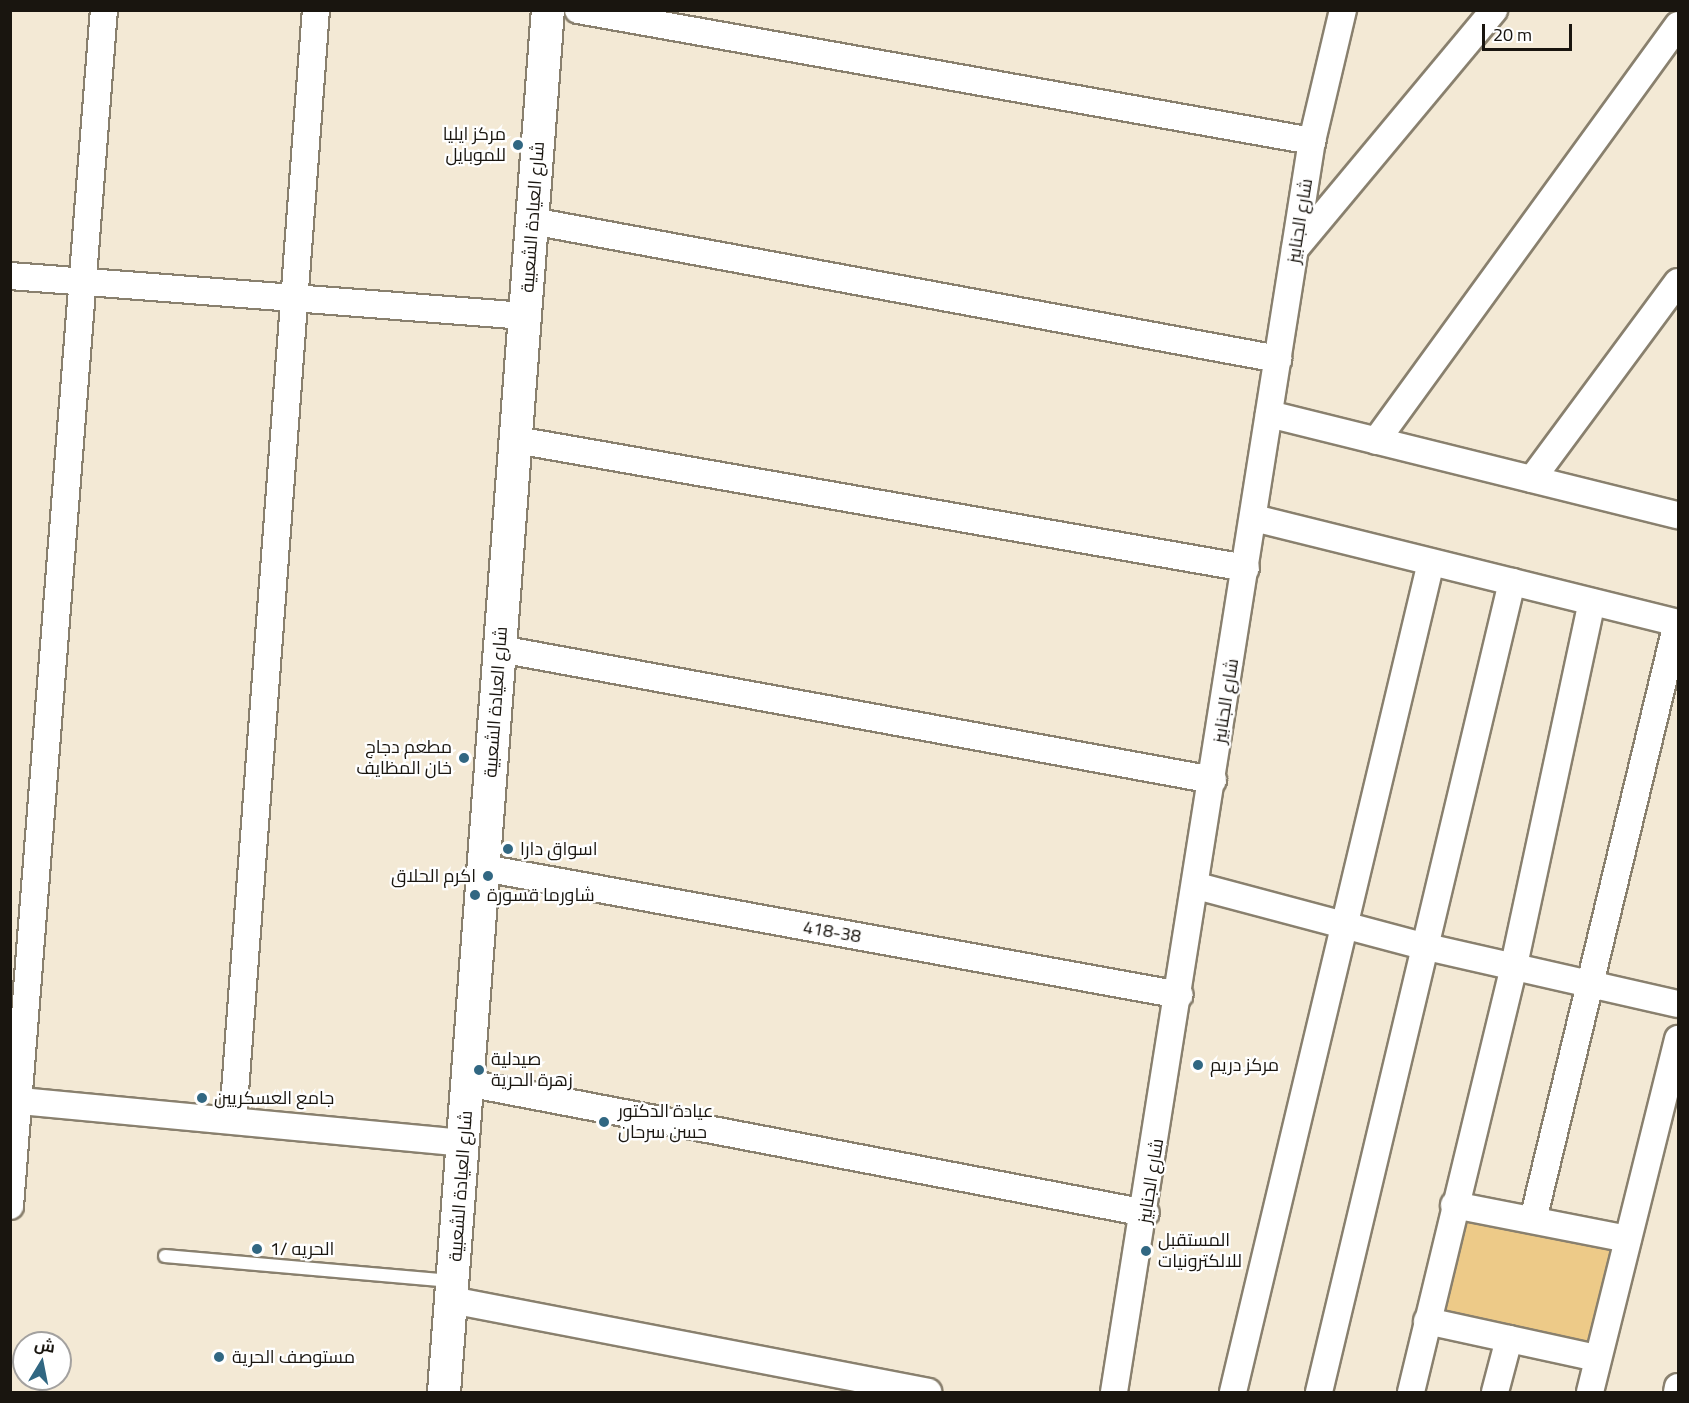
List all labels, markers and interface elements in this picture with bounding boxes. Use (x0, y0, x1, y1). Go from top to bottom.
scale bar (1485, 12, 1575, 50)
text: 20 m (1493, 18, 1532, 51)
place label: مركز ايليا للموبايل (443, 124, 506, 166)
marker: مركز ايليا للموبايل (511, 138, 525, 152)
street label: شارع العيادة الشعبية (517, 141, 549, 293)
street label: شارع الجنابيز (1283, 177, 1317, 265)
street label: شارع العيادة الشعبية (480, 626, 512, 778)
street label: شارع الجنابيز (1209, 657, 1243, 745)
place label: مطعم دجاج خان المظايف (356, 737, 452, 780)
marker: مطعم دجاج خان المظايف (457, 751, 471, 765)
place label: اسواق دارا (520, 838, 598, 860)
marker: اسواق دارا (501, 842, 515, 856)
place label: اكرم الحلاق (391, 865, 476, 887)
marker: اكرم الحلاق (481, 869, 495, 883)
place label: شاورما قسورة (487, 884, 595, 906)
marker: شاورما قسورة (468, 888, 482, 902)
street label: 418-38 (801, 916, 863, 948)
place label: صيدلية زهرة الحرية (491, 1049, 573, 1092)
place label: مركز دريم (1210, 1054, 1279, 1076)
marker: مركز دريم (1191, 1058, 1205, 1072)
marker: صيدلية زهرة الحرية (472, 1063, 486, 1077)
place label: جامع العسكريين (214, 1087, 334, 1109)
marker: جامع العسكريين (195, 1091, 209, 1105)
place label: عيادة الدكتور حسن سرحان (618, 1101, 714, 1144)
street label: شارع العيادة الشعبية (445, 1110, 477, 1262)
marker: عيادة الدكتور حسن سرحان (595, 1113, 613, 1131)
street label: شارع الجنابيز (1134, 1137, 1168, 1225)
place label: المستقبل للالكترونيات (1158, 1230, 1242, 1272)
place label: الحريه /1 (270, 1238, 334, 1260)
marker: الحريه /1 (248, 1240, 266, 1258)
marker: المستقبل للالكترونيات (1139, 1244, 1153, 1258)
text: ش (32, 1329, 57, 1362)
north arrow (12, 1331, 72, 1391)
place label: مستوصف الحرية (232, 1346, 355, 1368)
marker: مستوصف الحرية (210, 1348, 228, 1366)

